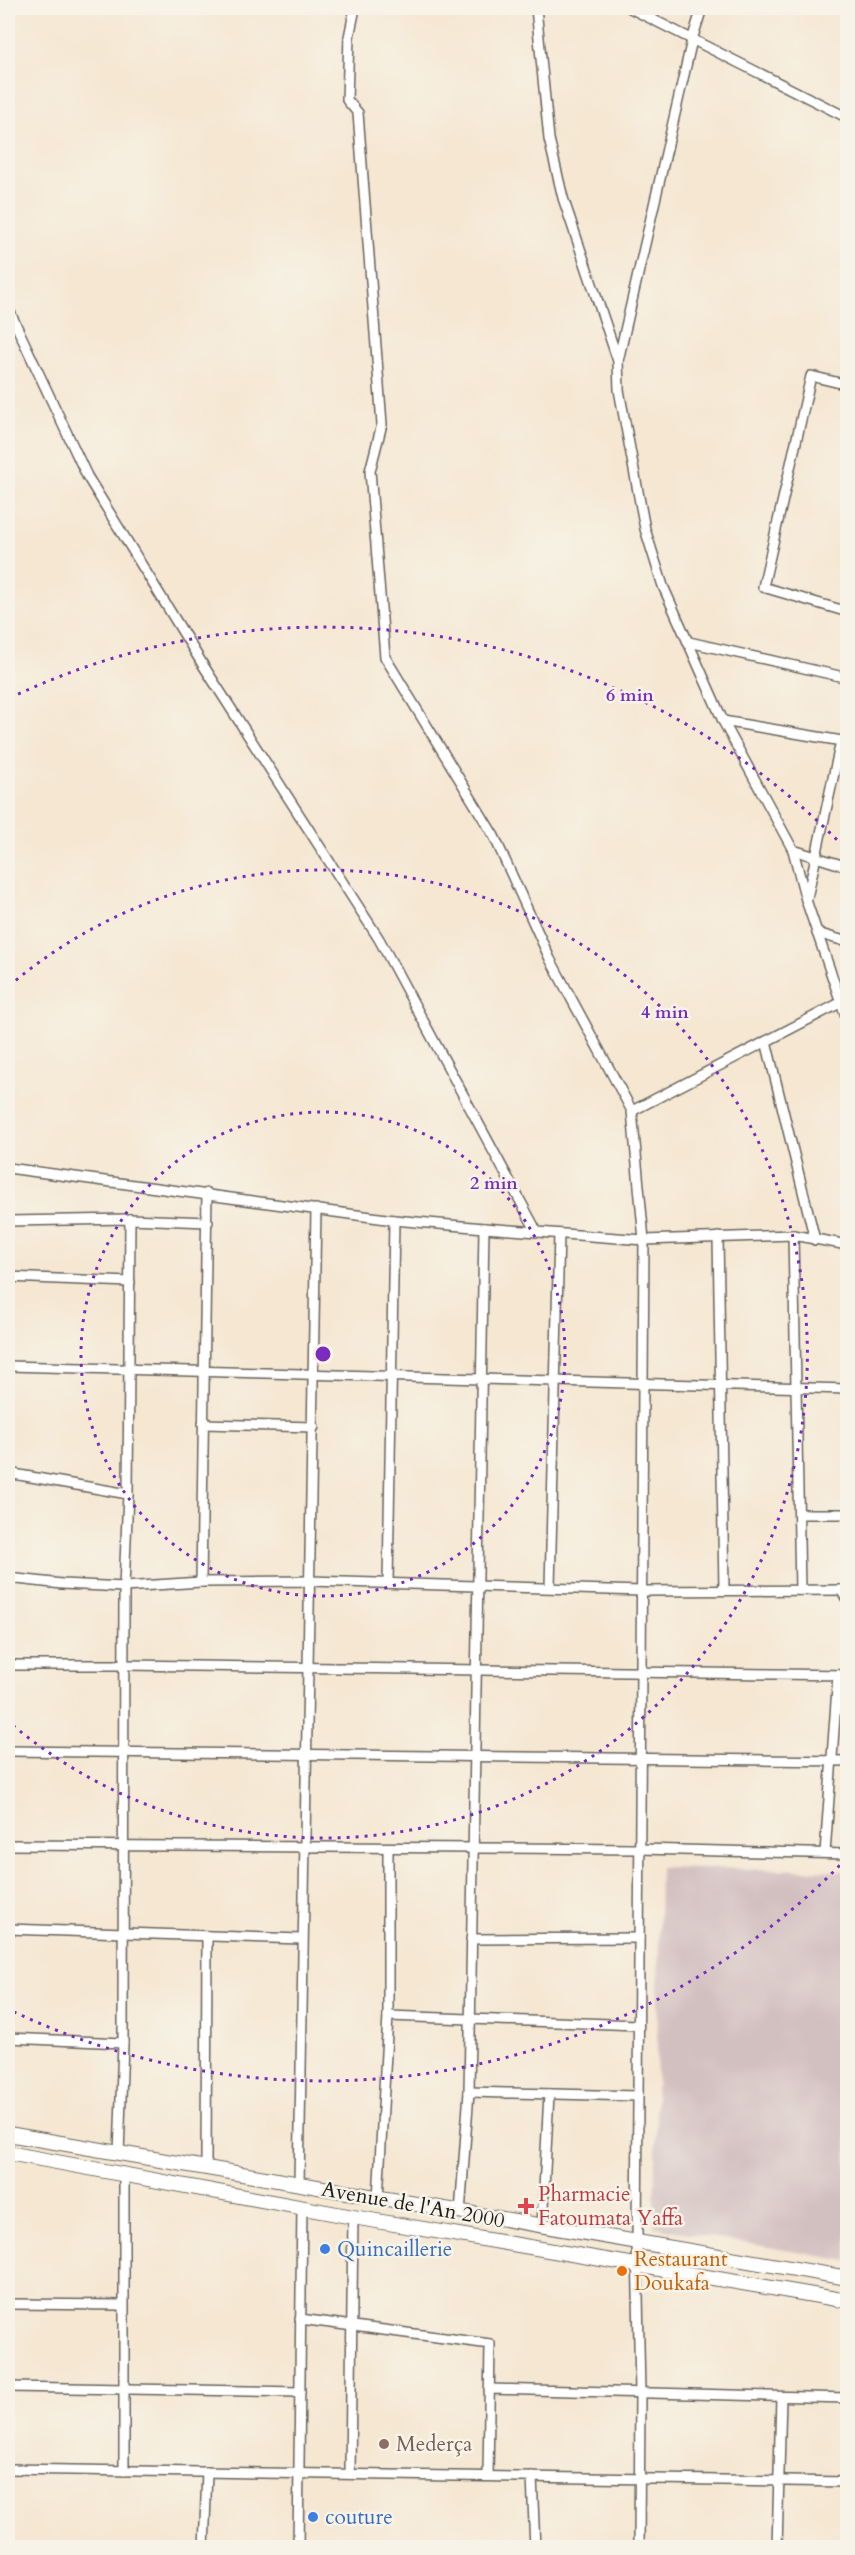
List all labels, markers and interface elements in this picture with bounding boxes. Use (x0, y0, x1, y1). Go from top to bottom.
text: 6 min (606, 683, 654, 708)
text: 4 min (641, 1000, 689, 1025)
text: 2 min (470, 1171, 518, 1196)
centre of rings (313, 1344, 333, 1364)
street label: Avenue de l'An 2000 (319, 2175, 507, 2235)
place label: Pharmacie Fatoumata Yaffa (538, 2180, 683, 2233)
marker: Pharmacie Fatoumata Yaffa (519, 2199, 533, 2213)
place label: Quincaillerie (337, 2235, 452, 2264)
marker: Quincaillerie (318, 2242, 332, 2256)
place label: Restaurant Doukafa (634, 2245, 728, 2298)
marker: Restaurant Doukafa (615, 2264, 629, 2278)
place label: Mederça (396, 2430, 472, 2459)
marker: Mederça (377, 2437, 391, 2451)
place label: couture (325, 2503, 393, 2532)
marker: couture (306, 2510, 320, 2524)

